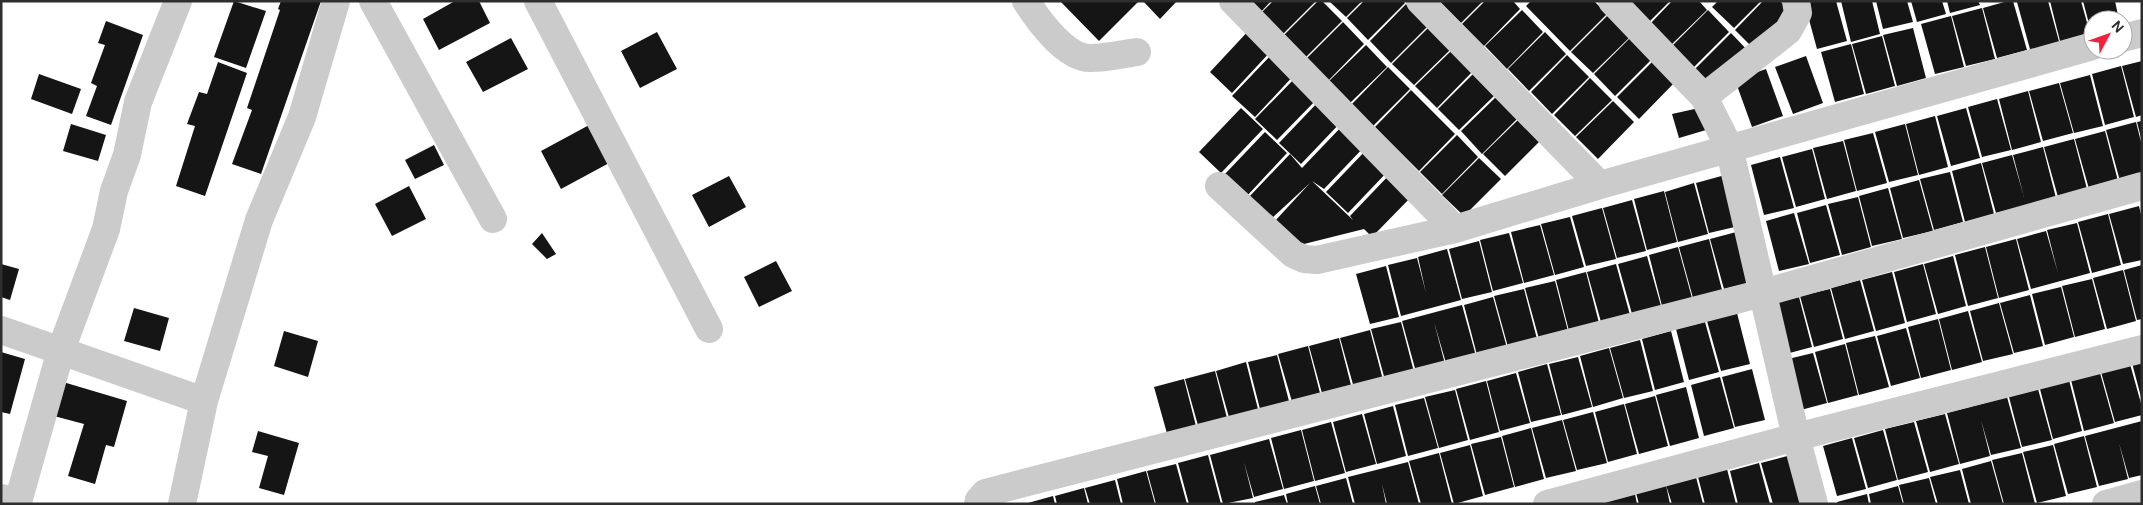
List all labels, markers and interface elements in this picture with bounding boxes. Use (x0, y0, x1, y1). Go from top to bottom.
north arrow (2083, 10, 2133, 60)
text: N (2108, 17, 2128, 36)

